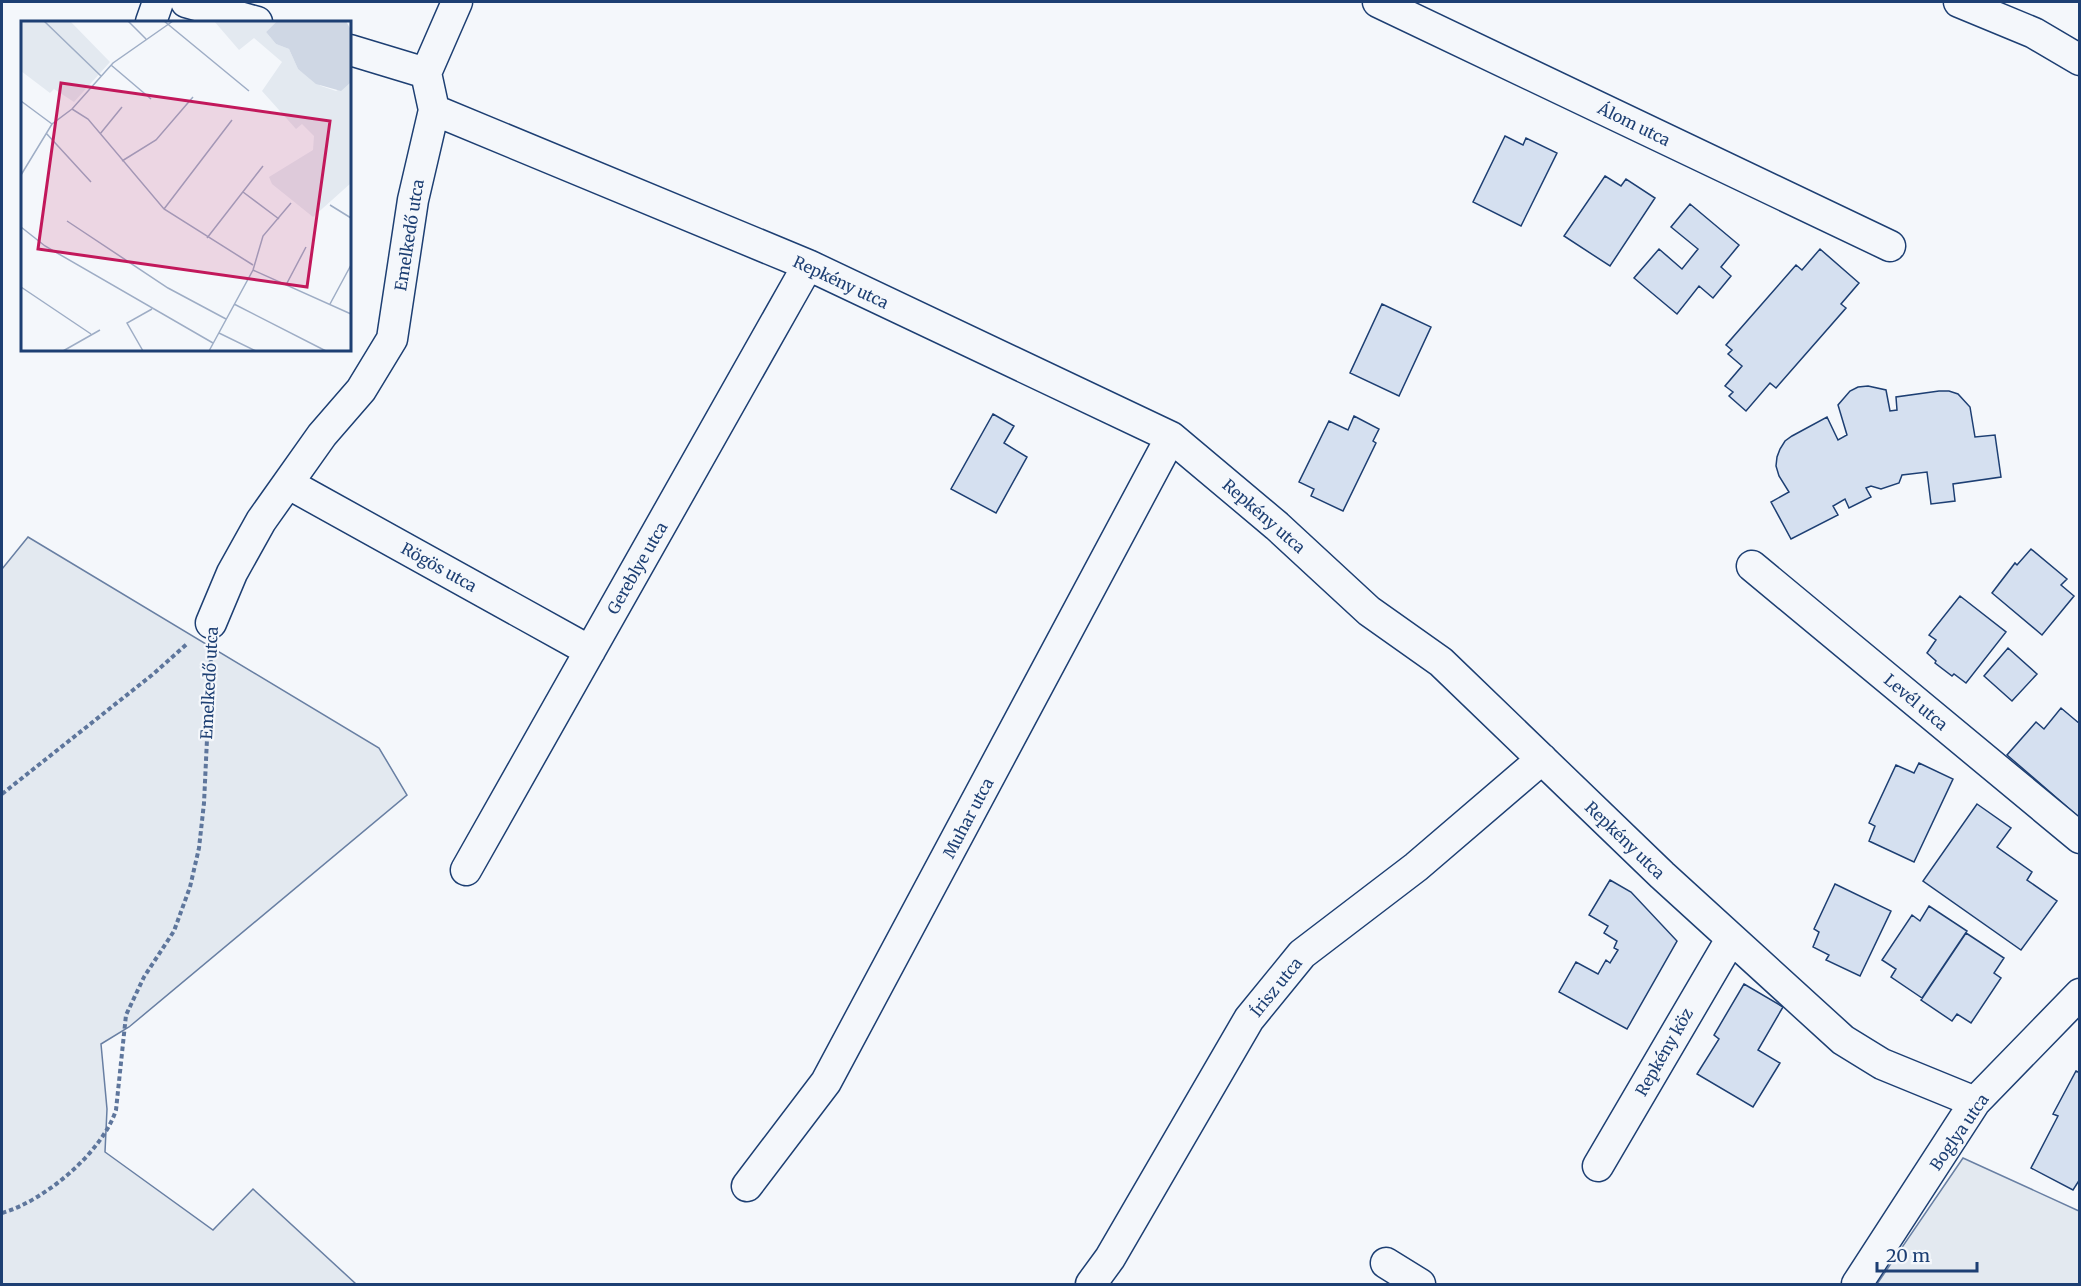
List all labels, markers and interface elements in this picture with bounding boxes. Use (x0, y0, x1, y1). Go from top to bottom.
inset map (21, 21, 351, 351)
street label: Álom utca (1594, 98, 1674, 150)
street label: Emelkedő utca (390, 177, 428, 292)
street label: Repkény utca (790, 251, 892, 313)
street label: Repkény utca (1219, 475, 1310, 558)
street label: Gereblye utca (603, 518, 672, 618)
street label: Rögös utca (398, 538, 481, 596)
street label: Emelkedő utca (196, 626, 222, 740)
street label: Levél utca (1880, 670, 1952, 735)
street label: Muhar utca (939, 774, 998, 861)
street label: Repkény utca (1581, 797, 1669, 883)
street label: Írisz utca (1246, 953, 1306, 1021)
street label: Repkény köz (1631, 1004, 1697, 1099)
street label: Boglya utca (1925, 1090, 1993, 1174)
scale bar (1877, 1235, 1978, 1273)
text: 20 m (1886, 1244, 1930, 1267)

